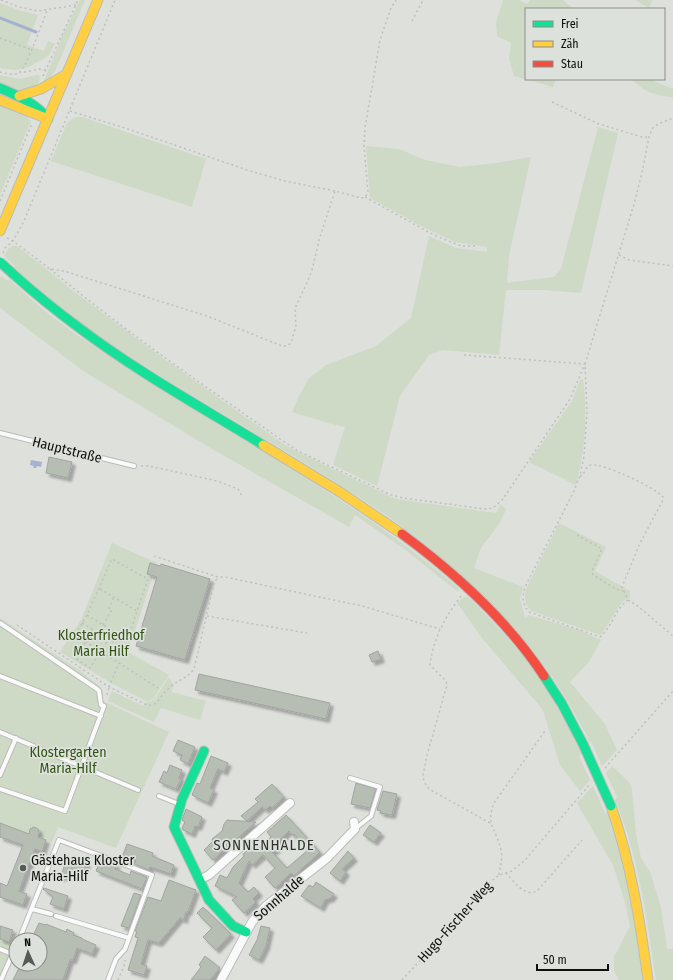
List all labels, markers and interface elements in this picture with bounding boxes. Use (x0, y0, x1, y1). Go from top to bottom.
legend (525, 8, 665, 80)
text: Frei (561, 17, 579, 31)
text: Zäh (561, 37, 579, 51)
text: Stau (561, 57, 583, 71)
street label: Hauptstraße (31, 433, 104, 467)
park label: Klosterfriedhof Maria Hilf (58, 627, 146, 660)
park label: Klostergarten Maria-Hilf (29, 744, 107, 777)
district label: SONNENHALDE (213, 836, 315, 854)
place label: Gästehaus Kloster Maria-Hilf (31, 852, 135, 885)
marker: Gästehaus Kloster Maria-Hilf (18, 863, 28, 873)
street label: Sonnhalde (250, 871, 308, 924)
street label: Hugo-Fischer-Weg (414, 878, 496, 966)
north arrow (8, 932, 48, 972)
text: N (24, 936, 31, 949)
scale bar (537, 946, 608, 972)
text: 50 m (543, 953, 567, 967)

